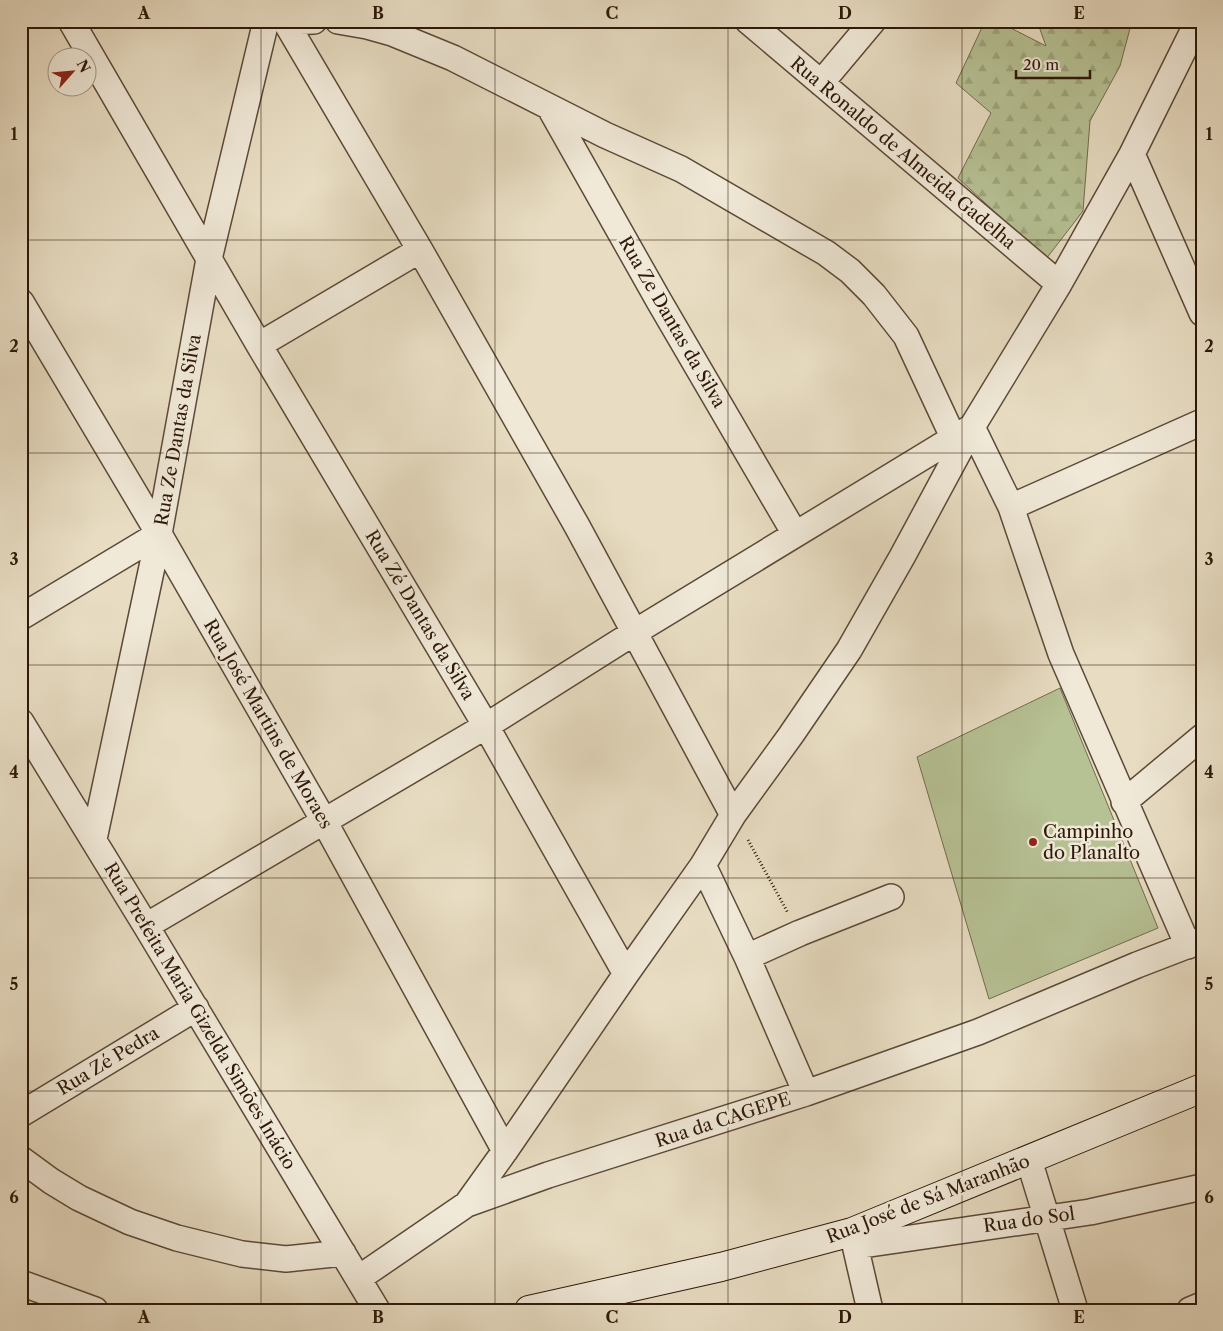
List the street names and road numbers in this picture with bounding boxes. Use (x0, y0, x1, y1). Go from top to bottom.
street label: Rua Ronaldo de Almeida Gadelha (786, 52, 1021, 254)
street label: Rua Ze Dantas da Silva (614, 232, 730, 412)
street label: Rua Ze Dantas da Silva (150, 332, 206, 528)
street label: Rua Zé Dantas da Silva (361, 526, 480, 704)
street label: Rua José Martins de Moraes (199, 615, 337, 833)
street label: Rua Prefeita Maria Gizelda Simões Inácio (99, 858, 301, 1174)
street label: Rua Zé Pedra (53, 1022, 163, 1100)
street label: Rua da CAGEPE (652, 1088, 794, 1152)
street label: Rua José de Sá Maranhão (823, 1150, 1033, 1248)
street label: Rua do Sol (982, 1203, 1076, 1237)

